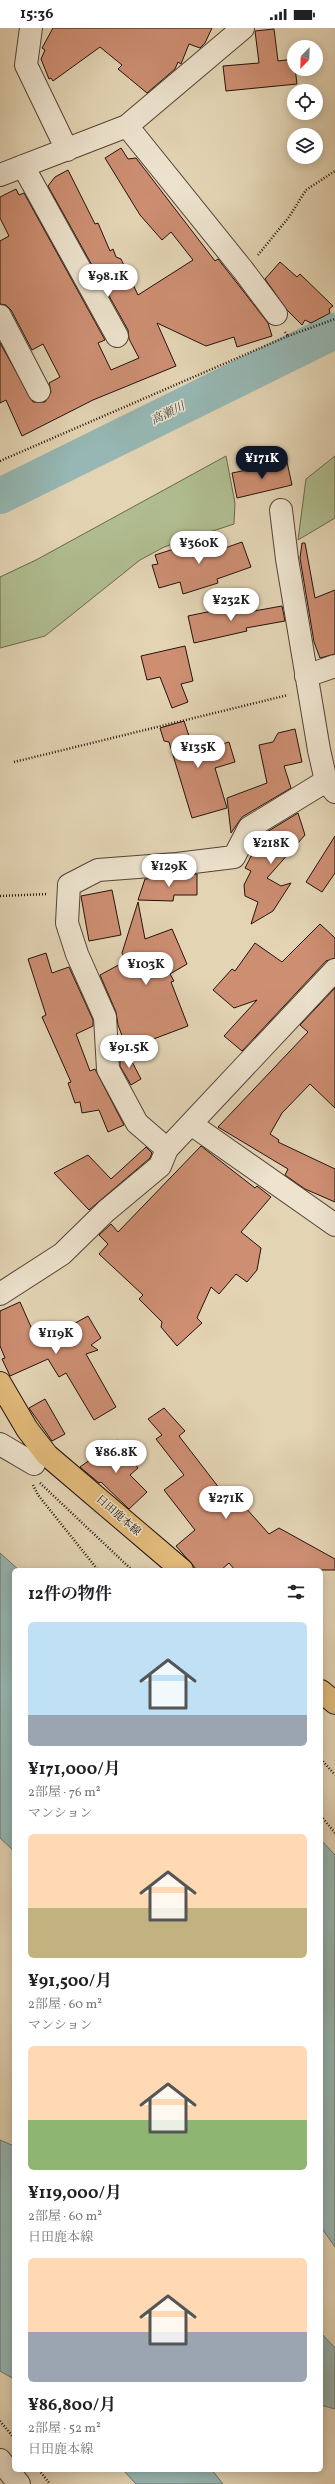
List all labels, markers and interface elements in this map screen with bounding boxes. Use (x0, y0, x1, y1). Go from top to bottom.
text: 15:36 (20, 4, 53, 25)
north arrow (287, 40, 323, 76)
map controls (287, 40, 323, 164)
button: locate (287, 84, 323, 120)
button: layers (287, 128, 323, 164)
pin: ¥98.1K (75, 264, 141, 298)
text: ¥98.1K (88, 268, 128, 286)
water label: 高瀬川 (148, 398, 189, 429)
pin: ¥171K (234, 446, 290, 480)
text: ¥171K (245, 450, 279, 468)
pin: ¥360K (171, 531, 227, 565)
text: ¥360K (179, 535, 219, 553)
pin: ¥232K (203, 588, 259, 622)
text: ¥232K (212, 592, 250, 610)
pin: ¥135K (170, 735, 226, 769)
text: ¥135K (180, 739, 216, 757)
pin: ¥218K (243, 831, 299, 865)
text: ¥218K (253, 835, 289, 853)
pin: ¥129K (141, 854, 197, 888)
text: ¥129K (151, 858, 187, 876)
pin: ¥103K (118, 952, 174, 986)
text: ¥103K (127, 956, 165, 974)
pin: ¥91.5K (96, 1035, 162, 1069)
text: ¥91.5K (109, 1039, 149, 1057)
pin: ¥119K (28, 1321, 84, 1355)
text: ¥119K (38, 1325, 74, 1343)
pin: ¥86.8K (83, 1440, 149, 1474)
text: ¥86.8K (95, 1444, 137, 1462)
pin: ¥271K (198, 1486, 254, 1520)
text: ¥271K (208, 1490, 244, 1508)
street label: 日田鹿本線 (92, 1492, 144, 1540)
icon: filters (285, 1581, 307, 1603)
text: 12件の物件 (28, 1583, 112, 1606)
icon: home (132, 1648, 204, 1720)
text: ¥171,000/月 (28, 1758, 121, 1781)
text: 2部屋 · 76 m² (28, 1784, 101, 1802)
text: マンション (28, 1805, 92, 1823)
icon: home (132, 1860, 204, 1932)
text: ¥91,500/月 (28, 1970, 112, 1993)
text: 2部屋 · 60 m² (28, 1996, 102, 2014)
text: マンション (28, 2017, 92, 2035)
icon: home (132, 2072, 204, 2144)
text: ¥119,000/月 (28, 2182, 122, 2205)
text: 2部屋 · 60 m² (28, 2208, 102, 2226)
text: 日田鹿本線 (28, 2229, 93, 2247)
icon: home (132, 2284, 204, 2356)
text: ¥86,800/月 (28, 2394, 116, 2417)
text: 2部屋 · 52 m² (28, 2420, 101, 2438)
text: 日田鹿本線 (28, 2441, 93, 2459)

